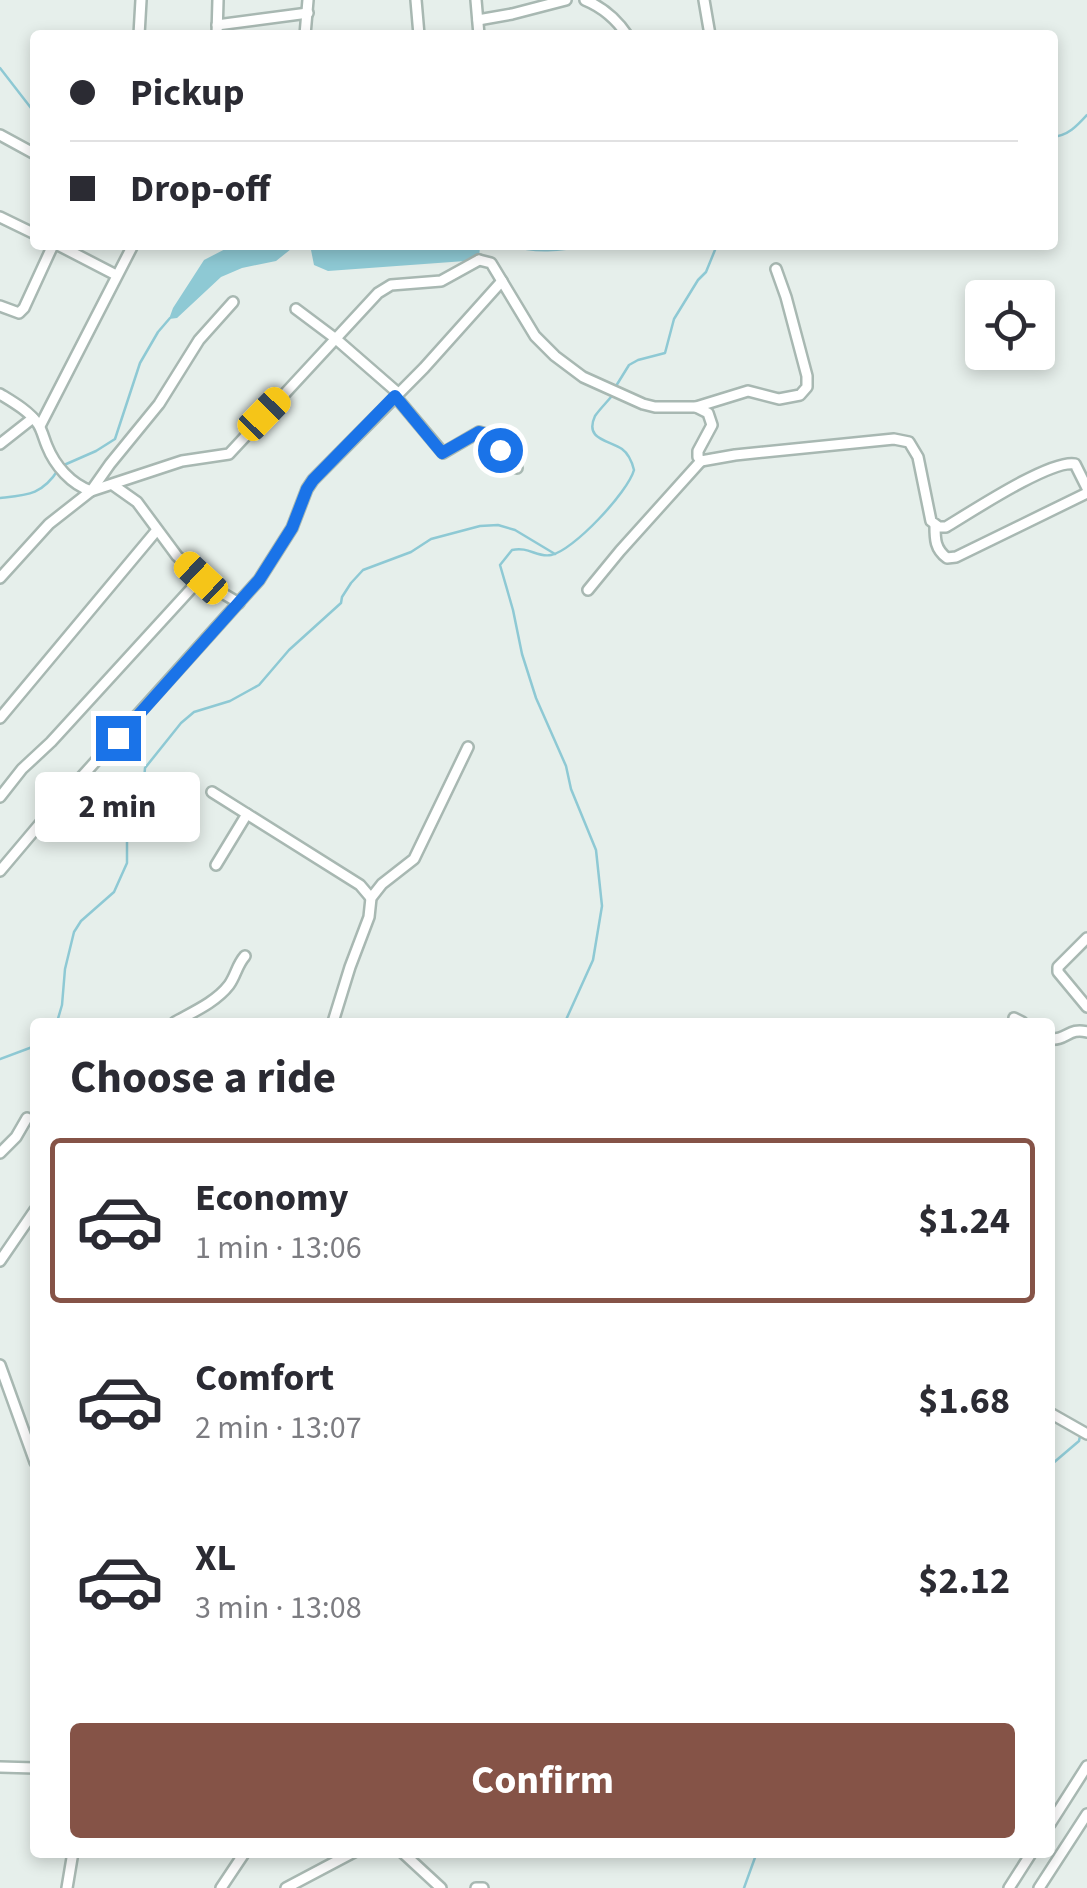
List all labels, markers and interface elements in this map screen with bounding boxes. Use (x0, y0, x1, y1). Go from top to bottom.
text: Pickup (130, 66, 244, 120)
text: Drop-off (130, 162, 270, 216)
map controls (965, 280, 1055, 370)
button: locate (965, 280, 1055, 370)
car (232, 382, 296, 446)
route start (478, 428, 523, 473)
car (169, 547, 233, 609)
route end (96, 716, 141, 761)
callout: 2 min (36, 773, 200, 843)
text: 2 min (79, 784, 156, 830)
text: Choose a ride (70, 1046, 336, 1110)
text: Economy (195, 1171, 348, 1225)
icon: car (75, 1176, 165, 1266)
text: $1.24 (918, 1194, 1010, 1248)
text: 1 min · 13:06 (195, 1225, 362, 1271)
text: Comfort (195, 1351, 334, 1405)
icon: car (75, 1356, 165, 1446)
text: $1.68 (918, 1374, 1010, 1428)
text: 2 min · 13:07 (195, 1405, 362, 1451)
text: XL (195, 1531, 236, 1585)
icon: car (75, 1536, 165, 1626)
text: $2.12 (918, 1554, 1010, 1608)
text: 3 min · 13:08 (195, 1585, 362, 1631)
button: Confirm (70, 1723, 1015, 1838)

